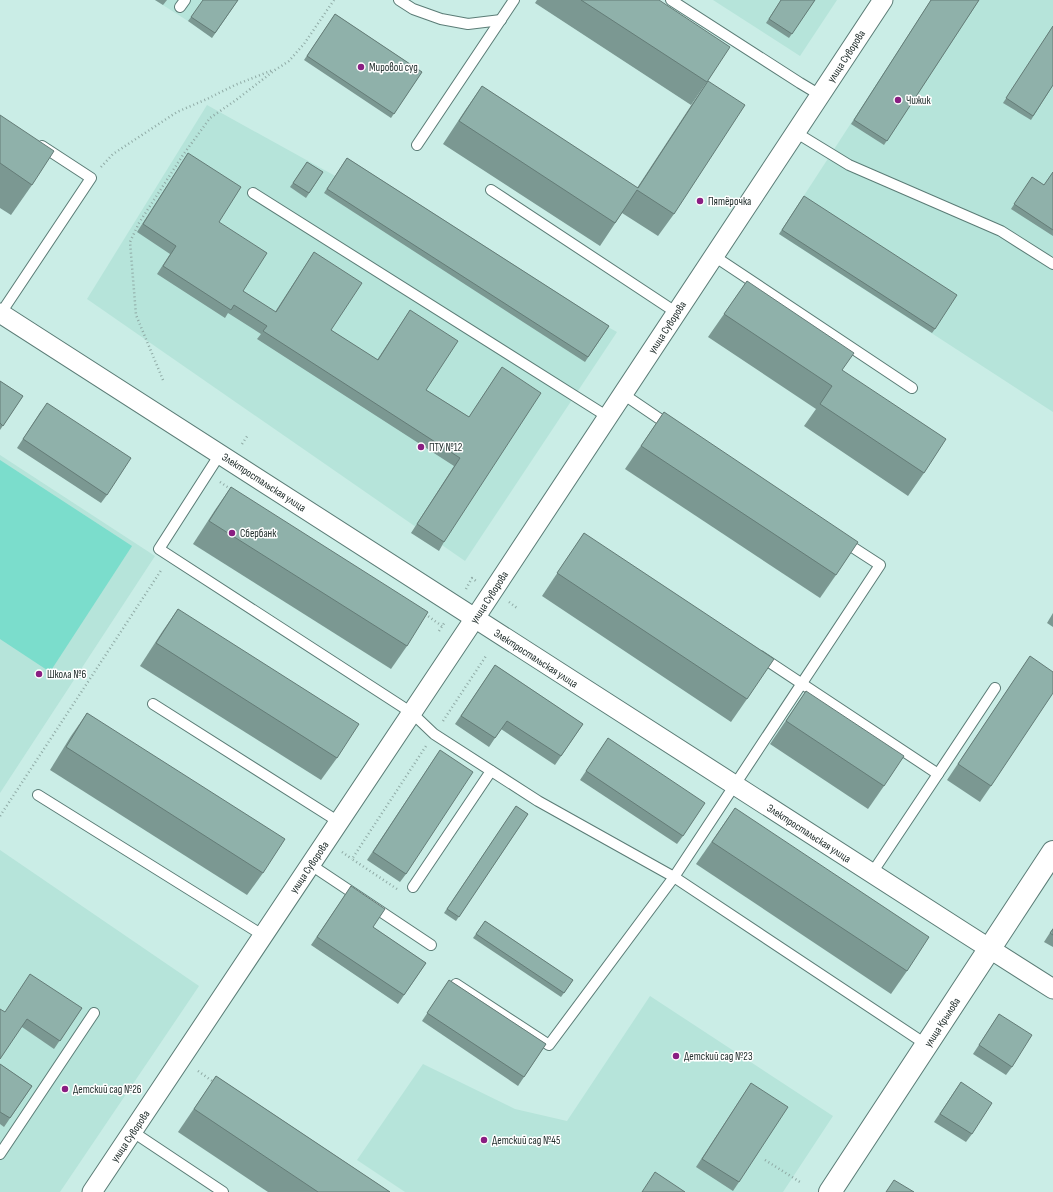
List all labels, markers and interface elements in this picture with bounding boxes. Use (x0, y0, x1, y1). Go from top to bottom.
street label: улица Суворова (825, 28, 868, 85)
place label: Мировой суд (369, 61, 418, 74)
marker: Мировой суд (356, 62, 366, 72)
place label: Чижик (906, 94, 931, 107)
marker: Чижик (893, 95, 903, 105)
place label: Пятёрочка (708, 195, 751, 208)
marker: Пятёрочка (695, 196, 705, 206)
street label: улица Суворова (646, 299, 689, 356)
place label: ПТУ №12 (429, 441, 463, 454)
marker: ПТУ №12 (416, 442, 426, 452)
street label: Электростальская улица (219, 450, 308, 514)
place label: Сбербанк (240, 527, 277, 540)
marker: Сбербанк (227, 528, 237, 538)
street label: улица Суворова (468, 569, 511, 626)
street label: Электростальская улица (491, 626, 580, 690)
place label: Школа №6 (47, 668, 86, 681)
marker: Школа №6 (34, 669, 44, 679)
street label: Электростальская улица (764, 801, 853, 865)
street label: улица Суворова (287, 839, 332, 896)
street label: улица Крылова (922, 995, 963, 1049)
place label: Детский сад №23 (684, 1050, 753, 1063)
marker: Детский сад №23 (671, 1051, 681, 1061)
place label: Детский сад №26 (73, 1083, 142, 1096)
marker: Детский сад №26 (60, 1084, 70, 1094)
street label: улица Суворова (108, 1108, 153, 1165)
place label: Детский сад №45 (492, 1134, 560, 1147)
marker: Детский сад №45 (479, 1135, 489, 1145)

